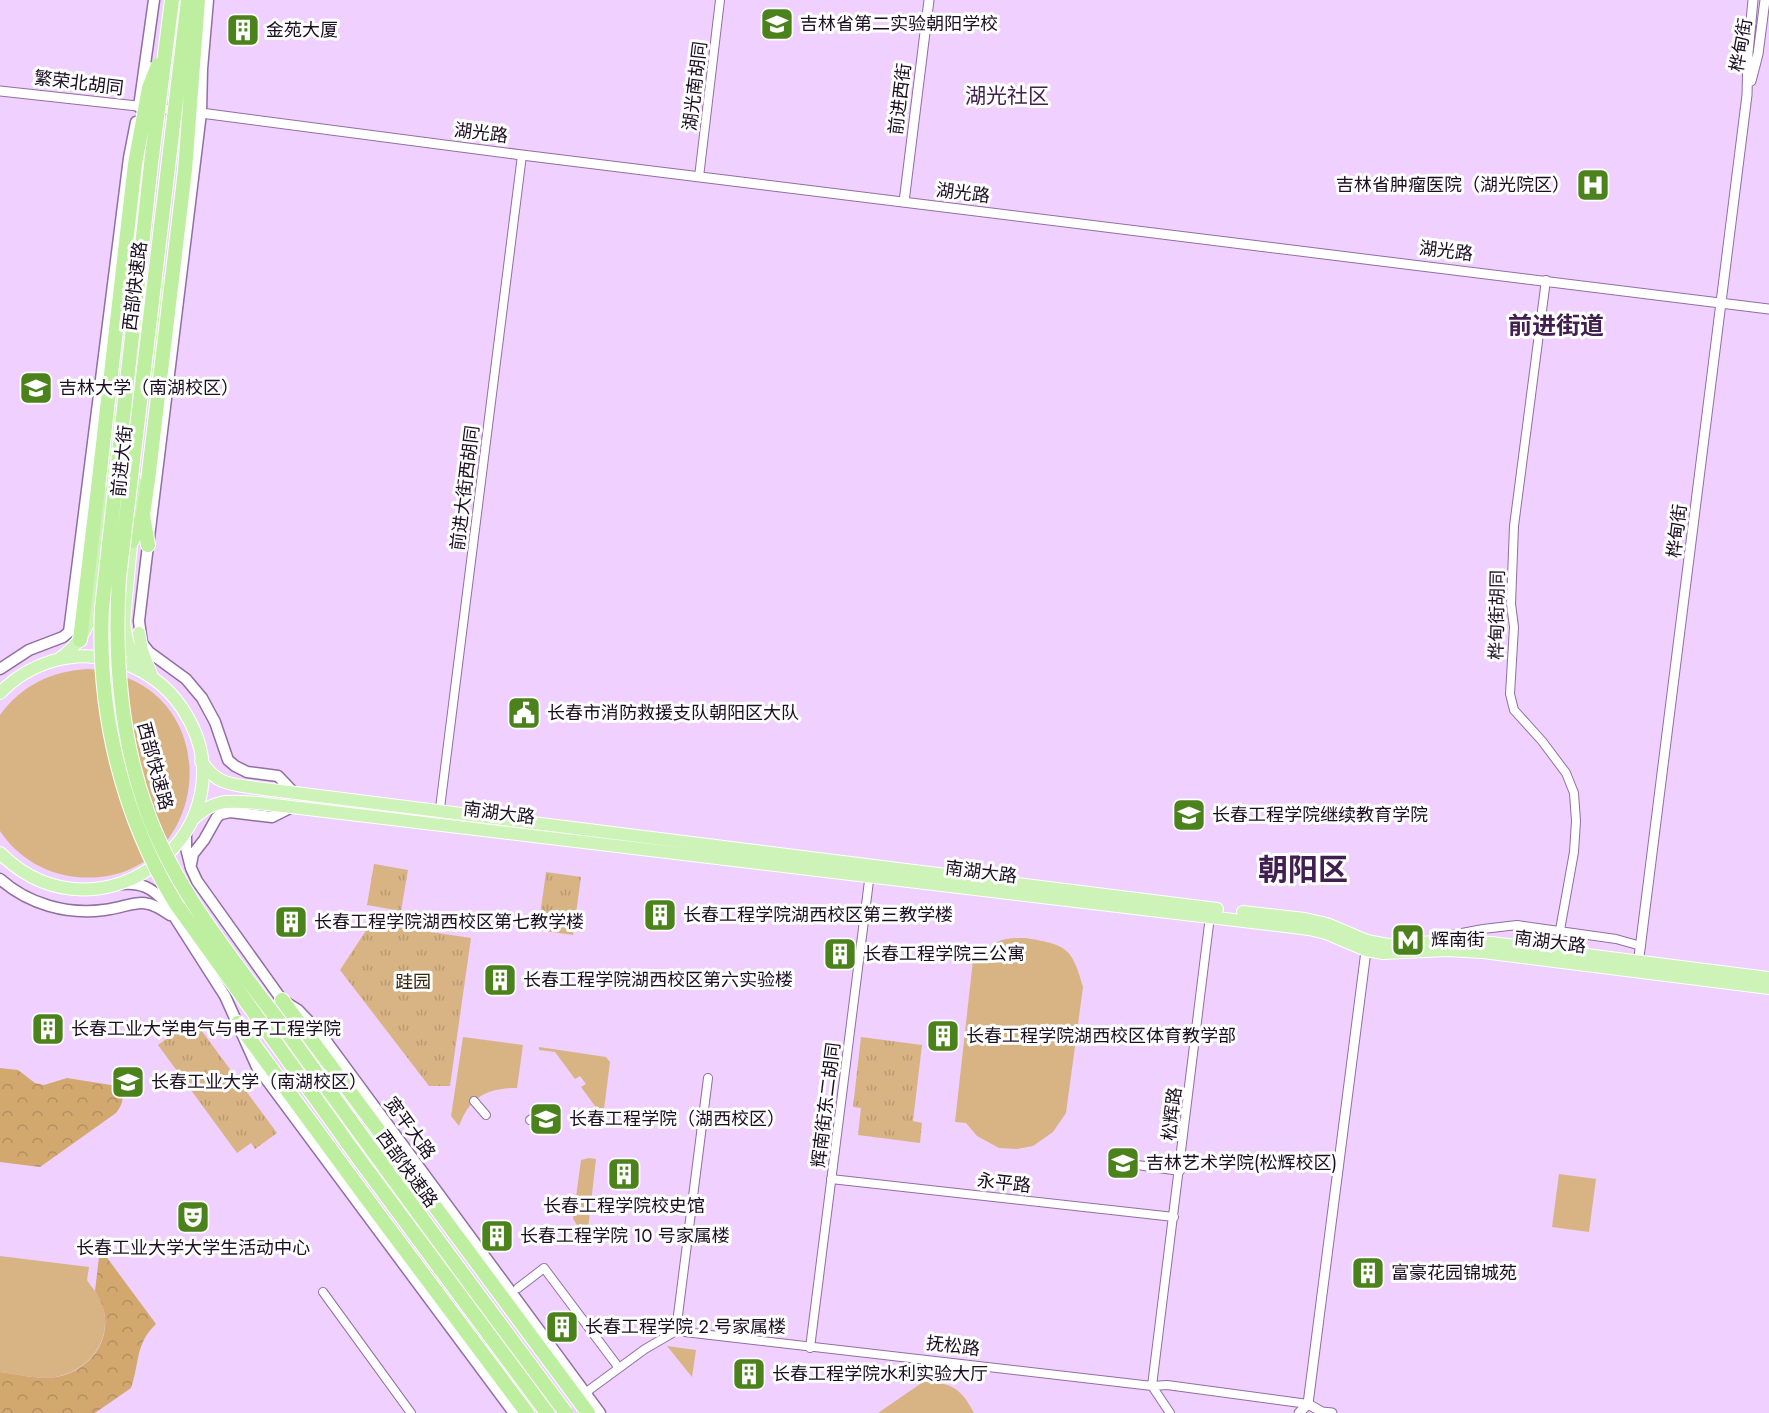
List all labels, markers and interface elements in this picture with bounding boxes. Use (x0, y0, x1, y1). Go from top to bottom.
school or university icon: 吉林省第二实验朝阳学校 (759, 6, 795, 42)
place label: 吉林省第二实验朝阳学校 (800, 11, 998, 37)
building icon: 金苑大厦 (225, 12, 261, 48)
street label: 桦甸街 (1724, 16, 1758, 74)
place label: 金苑大厦 (266, 17, 338, 43)
street label: 湖光南胡同 (677, 40, 713, 132)
street label: 前进西街 (883, 62, 917, 136)
street label: 繁荣北胡同 (33, 65, 125, 101)
district label: 湖光社区 (965, 81, 1049, 111)
street label: 湖光路 (453, 117, 509, 149)
hospital icon: 吉林省肿瘤医院（湖光院区） (1575, 167, 1611, 203)
place label: 吉林省肿瘤医院（湖光院区） (1336, 172, 1570, 198)
street label: 湖光路 (935, 177, 991, 209)
street label: 湖光路 (1418, 235, 1474, 267)
street label: 西部快速路 (117, 240, 153, 332)
district label: 前进街道 (1508, 308, 1604, 343)
school or university icon: 吉林大学（南湖校区） (18, 370, 54, 406)
place label: 吉林大学（南湖校区） (59, 375, 239, 401)
street label: 前进大街 (105, 424, 139, 498)
street label: 前进大街西胡同 (444, 424, 486, 552)
street label: 桦甸街 (1661, 503, 1693, 559)
street label: 桦甸街胡同 (1483, 570, 1511, 660)
public building icon: 长春市消防救援支队朝阳区大队 (506, 695, 542, 731)
place label: 长春市消防救援支队朝阳区大队 (547, 700, 799, 726)
street label: 西部快速路 (131, 719, 179, 813)
street label: 南湖大路 (462, 796, 536, 830)
school or university icon: 长春工程学院继续教育学院 (1171, 797, 1207, 833)
place label: 长春工程学院继续教育学院 (1212, 802, 1428, 828)
district label: 朝阳区 (1258, 848, 1348, 891)
street label: 南湖大路 (944, 855, 1018, 889)
building icon: 长春工程学院湖西校区第三教学楼 (642, 897, 678, 933)
place label: 长春工程学院湖西校区第三教学楼 (683, 902, 953, 928)
building icon: 长春工程学院湖西校区第七教学楼 (273, 904, 309, 940)
place label: 长春工程学院湖西校区第七教学楼 (314, 909, 584, 935)
metro station icon: 辉南街 (1390, 922, 1426, 958)
street label: 南湖大路 (1513, 925, 1587, 959)
place label: 辉南街 (1431, 927, 1485, 953)
building icon: 长春工程学院三公寓 (822, 936, 858, 972)
place label: 长春工程学院三公寓 (863, 941, 1025, 967)
building icon: 长春工程学院湖西校区第六实验楼 (482, 962, 518, 998)
place label: 长春工程学院湖西校区第六实验楼 (523, 967, 793, 993)
park label: 跬园 (395, 969, 431, 995)
building icon: 长春工业大学电气与电子工程学院 (30, 1011, 66, 1047)
place label: 长春工业大学电气与电子工程学院 (71, 1016, 341, 1042)
building icon: 长春工程学院湖西校区体育教学部 (925, 1018, 961, 1054)
place label: 长春工程学院湖西校区体育教学部 (966, 1023, 1236, 1049)
street label: 辉南街东二胡同 (805, 1041, 847, 1169)
school or university icon: 长春工业大学（南湖校区） (110, 1064, 146, 1100)
place label: 长春工业大学（南湖校区） (151, 1069, 367, 1095)
street label: 松辉路 (1156, 1086, 1188, 1142)
street label: 宽平大路 (378, 1091, 442, 1165)
school or university icon: 长春工程学院（湖西校区） (528, 1101, 564, 1137)
place label: 长春工程学院（湖西校区） (569, 1106, 785, 1132)
street label: 西部快速路 (370, 1125, 444, 1213)
school or university icon: 吉林艺术学院(松辉校区) (1105, 1145, 1141, 1181)
place label: 吉林艺术学院(松辉校区) (1146, 1150, 1337, 1176)
building icon: 长春工程学院校史馆 (606, 1156, 642, 1192)
street label: 永平路 (976, 1167, 1032, 1199)
place label: 长春工程学院校史馆 (543, 1193, 705, 1219)
theatre icon: 长春工业大学大学生活动中心 (175, 1199, 211, 1235)
building icon: 长春工程学院 10 号家属楼 (479, 1218, 515, 1254)
place label: 长春工程学院 10 号家属楼 (520, 1223, 730, 1249)
place label: 长春工业大学大学生活动中心 (76, 1235, 310, 1261)
building icon: 富豪花园锦城苑 (1350, 1255, 1386, 1291)
place label: 富豪花园锦城苑 (1391, 1260, 1517, 1286)
building icon: 长春工程学院 2 号家属楼 (544, 1309, 580, 1345)
place label: 长春工程学院 2 号家属楼 (585, 1314, 786, 1340)
street label: 抚松路 (925, 1330, 981, 1362)
building icon: 长春工程学院水利实验大厅 (731, 1356, 767, 1392)
place label: 长春工程学院水利实验大厅 (772, 1361, 988, 1387)

